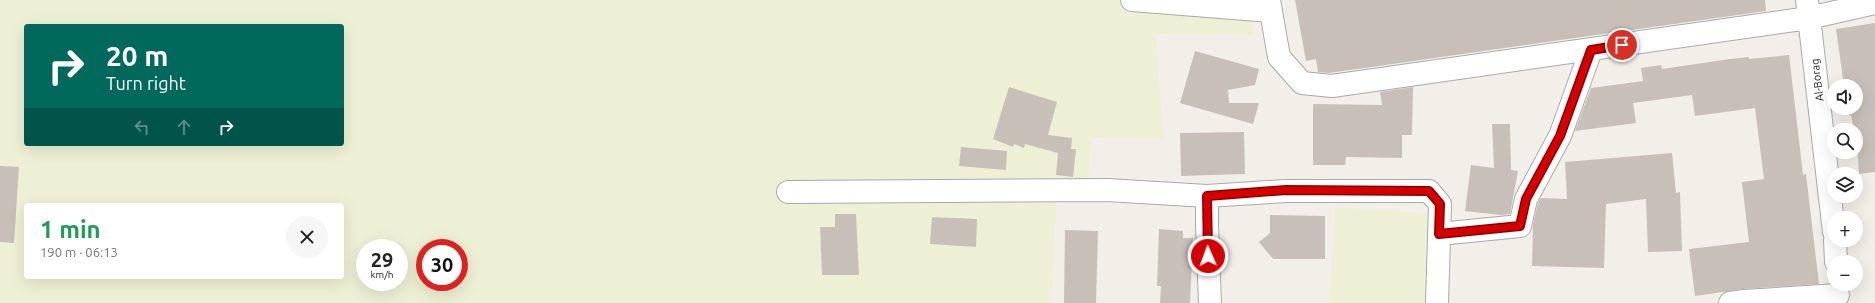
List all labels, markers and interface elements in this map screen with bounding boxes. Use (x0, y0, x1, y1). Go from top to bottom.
pin (1605, 28, 1639, 62)
icon: arrive (1611, 34, 1633, 56)
icon: right (40, 40, 92, 92)
text: 20 m (106, 40, 168, 71)
street label: Al-Borag (1808, 58, 1826, 102)
text: Turn right (106, 73, 186, 93)
map controls (1827, 79, 1863, 291)
button: sound (1827, 79, 1863, 115)
icon: left (131, 116, 153, 138)
icon: ahead (173, 116, 195, 138)
icon: right (215, 116, 237, 138)
button: search (1827, 123, 1863, 159)
button: layers (1827, 167, 1863, 203)
button: + (1827, 211, 1863, 247)
text: 1 min (40, 216, 101, 243)
button: close (286, 216, 328, 258)
position arrow (1187, 235, 1229, 277)
speed limit sign: 30 (416, 239, 468, 291)
text: 190 m · 06:13 (40, 245, 118, 259)
text: 29 (371, 248, 393, 271)
button: − (1827, 255, 1863, 291)
text: km/h (370, 269, 394, 280)

